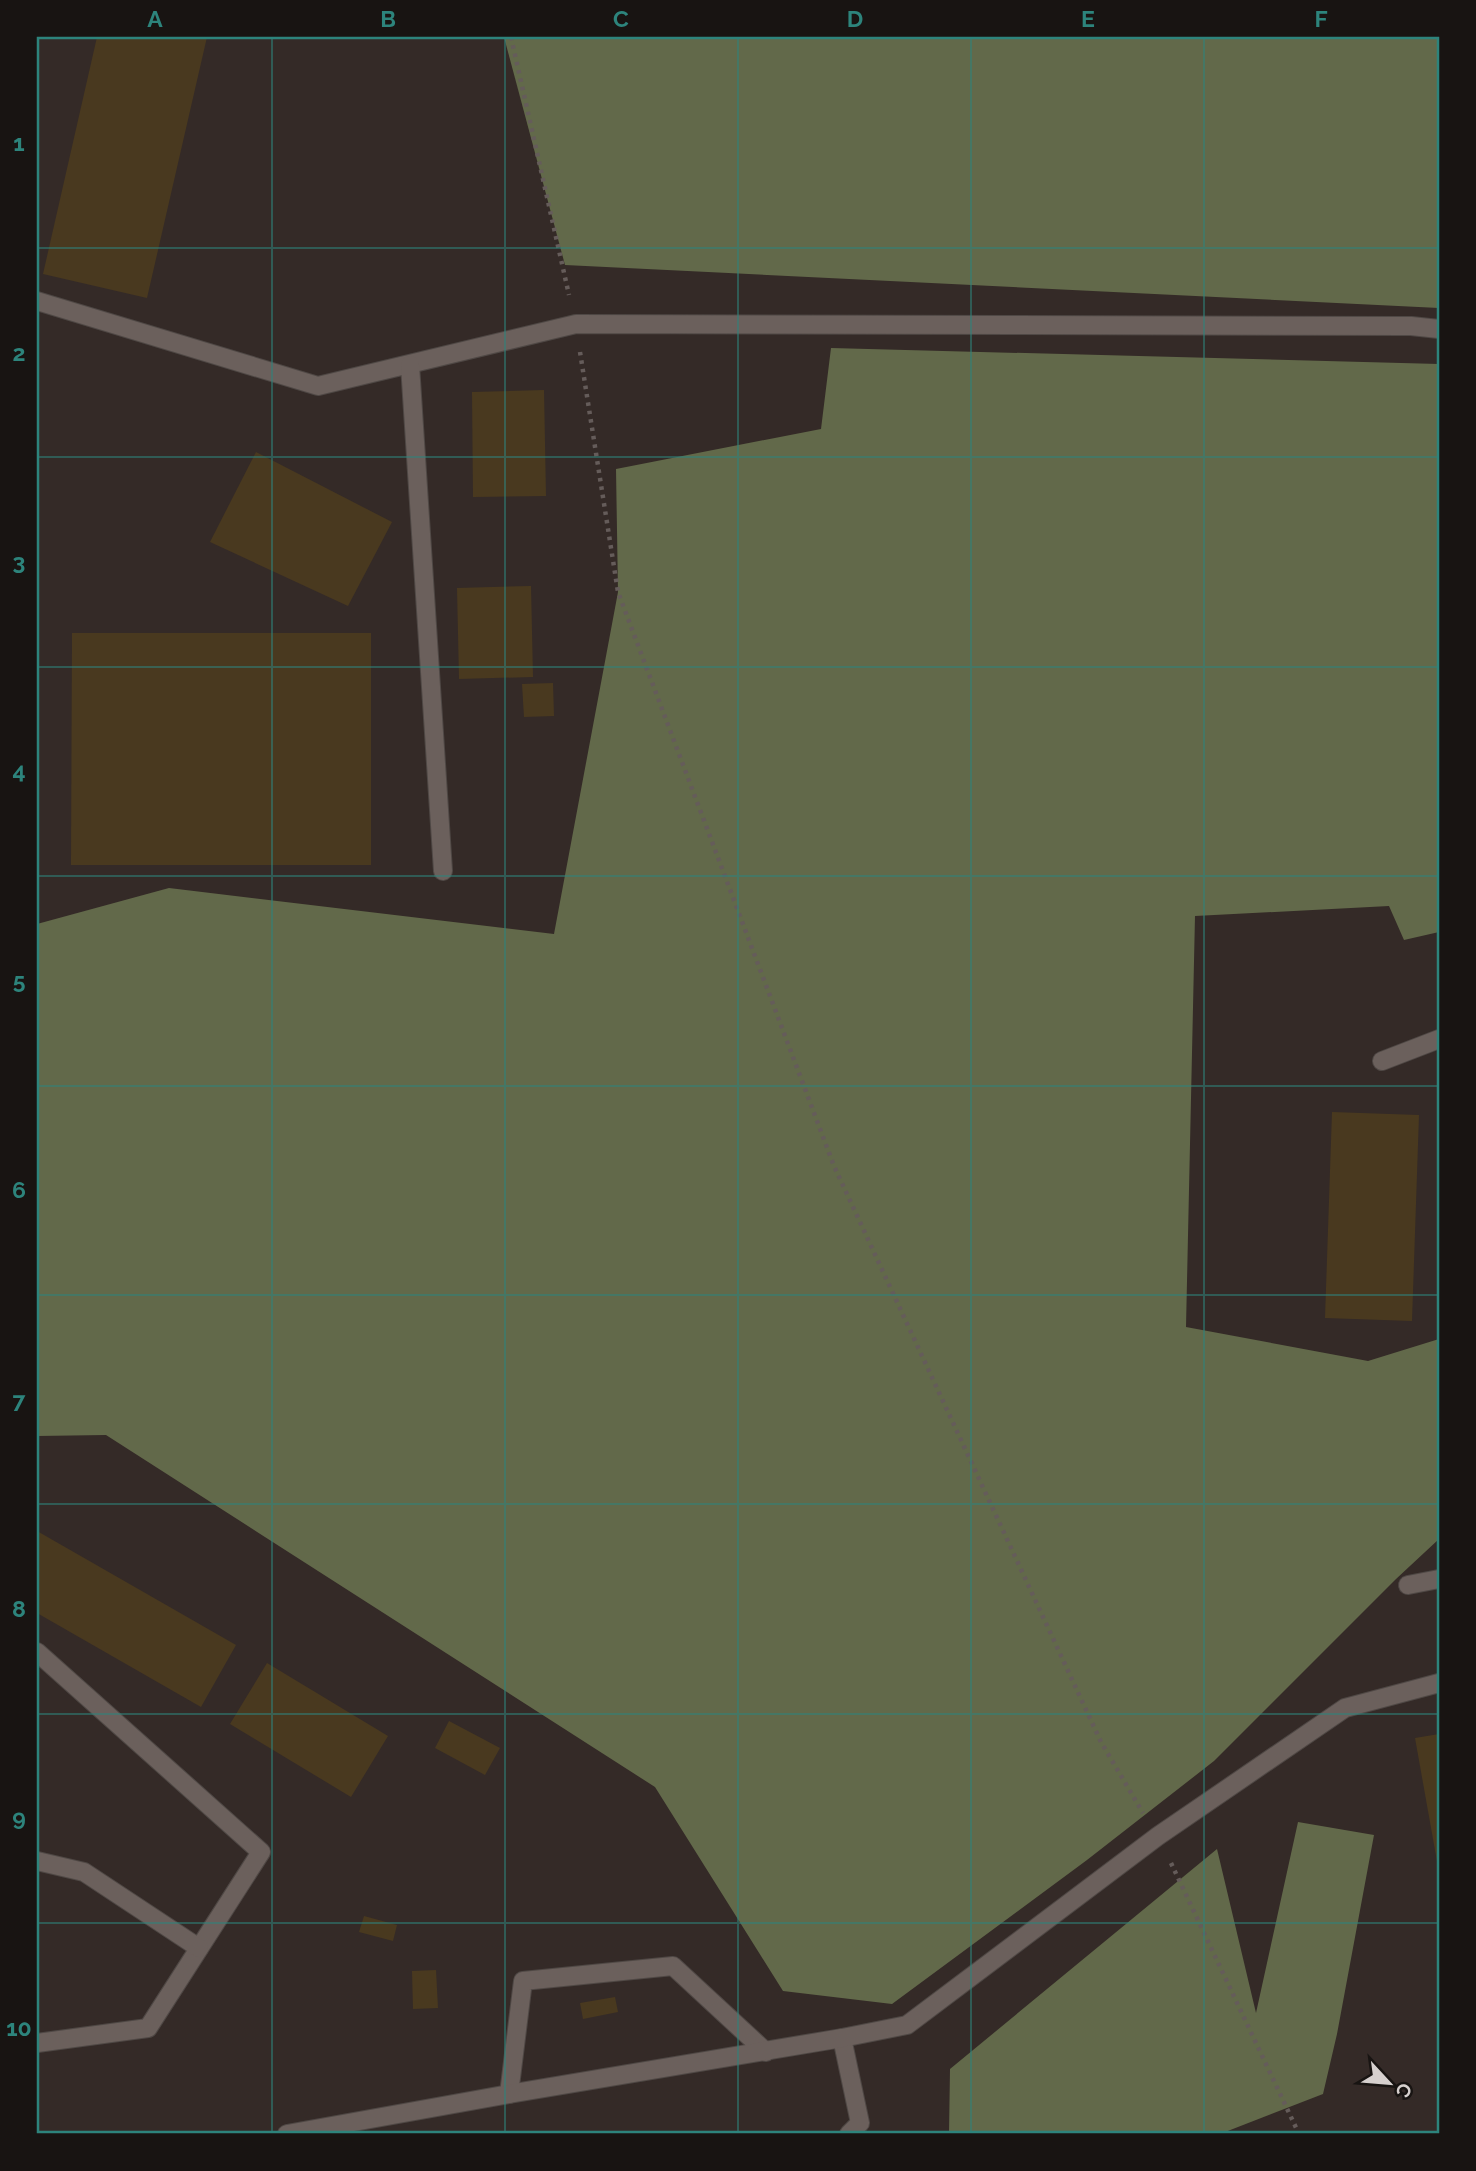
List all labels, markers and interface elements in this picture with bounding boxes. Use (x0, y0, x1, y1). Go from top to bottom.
text: A (147, 5, 163, 32)
text: B (380, 5, 396, 32)
text: C (613, 5, 629, 32)
text: D (847, 5, 863, 32)
text: E (1081, 5, 1095, 32)
text: F (1314, 5, 1328, 32)
text: 1 (13, 129, 25, 156)
text: 2 (13, 339, 25, 366)
text: 3 (13, 548, 25, 575)
text: 4 (12, 757, 26, 784)
text: 5 (13, 967, 26, 994)
text: 6 (12, 1176, 26, 1203)
text: 7 (13, 1386, 26, 1413)
text: 8 (12, 1595, 26, 1622)
text: 9 (12, 1804, 26, 1831)
text: 10 (6, 2014, 32, 2041)
north arrow (1354, 2048, 1424, 2118)
text: С (1392, 2080, 1417, 2101)

